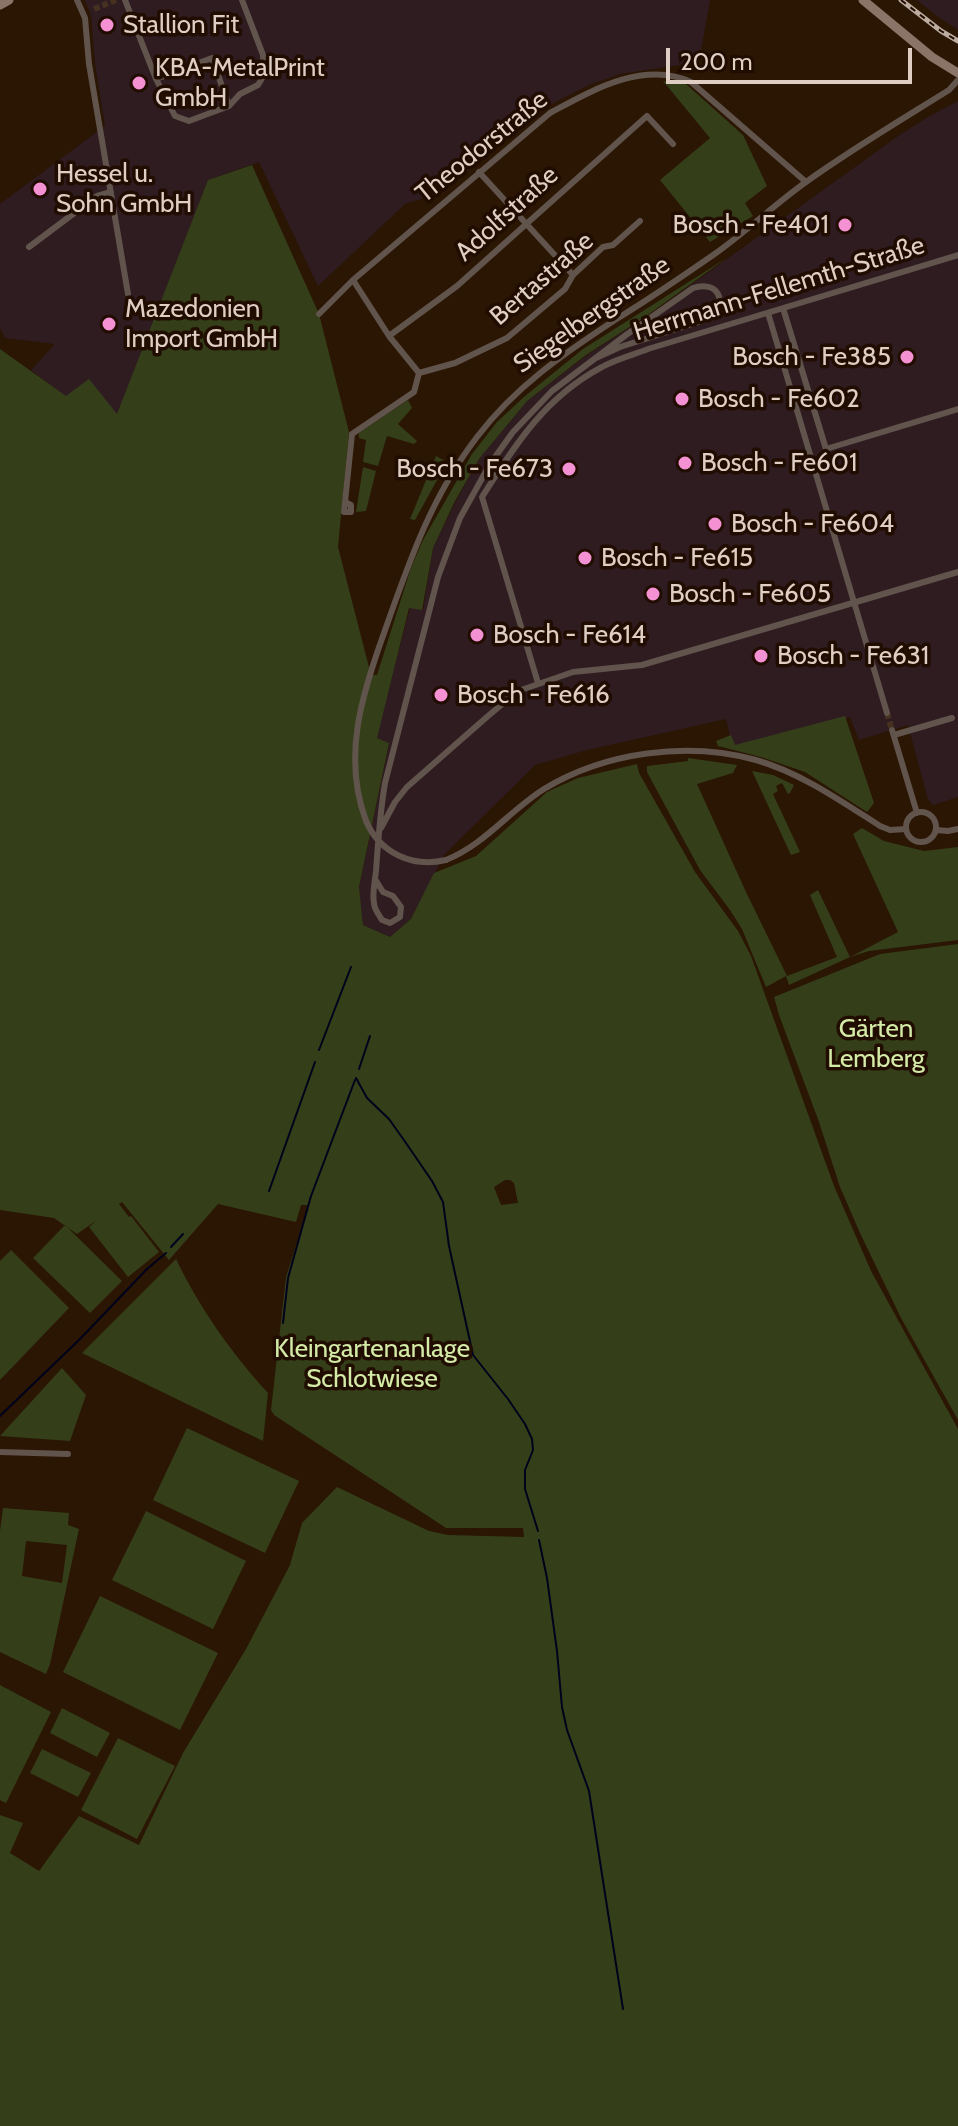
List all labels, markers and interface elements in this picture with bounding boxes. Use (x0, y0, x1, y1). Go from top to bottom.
place label: Stallion Fit (123, 9, 239, 41)
marker: Stallion Fit (98, 16, 116, 34)
scale bar (670, 32, 916, 82)
text: 200 m (680, 47, 753, 76)
place label: KBA-MetalPrint GmbH (155, 52, 325, 114)
marker: KBA-MetalPrint GmbH (130, 74, 148, 92)
street label: Theodorstraße (410, 84, 554, 210)
place label: Hessel u. Sohn GmbH (56, 158, 192, 220)
street label: Adolfstraße (449, 160, 565, 268)
marker: Hessel u. Sohn GmbH (31, 180, 49, 198)
place label: Bosch - Fe401 (672, 209, 829, 241)
marker: Bosch - Fe401 (836, 216, 854, 234)
street label: Bertastraße (484, 226, 600, 332)
street label: Herrmann-Fellemth-Straße (630, 230, 928, 348)
street label: Siegelbergstraße (508, 250, 676, 380)
place label: Mazedonien Import GmbH (125, 293, 278, 354)
marker: Mazedonien Import GmbH (100, 315, 118, 333)
place label: Bosch - Fe385 (732, 341, 891, 373)
marker: Bosch - Fe385 (898, 348, 916, 366)
place label: Bosch - Fe602 (698, 383, 860, 415)
marker: Bosch - Fe602 (673, 390, 691, 408)
place label: Bosch - Fe601 (701, 447, 857, 479)
place label: Bosch - Fe673 (396, 453, 553, 485)
marker: Bosch - Fe601 (676, 454, 694, 472)
marker: Bosch - Fe673 (560, 460, 578, 478)
place label: Bosch - Fe604 (731, 508, 894, 540)
marker: Bosch - Fe604 (706, 515, 724, 533)
place label: Bosch - Fe615 (601, 542, 753, 574)
marker: Bosch - Fe615 (576, 549, 594, 567)
place label: Bosch - Fe605 (669, 578, 831, 610)
marker: Bosch - Fe605 (644, 585, 662, 603)
place label: Bosch - Fe614 (493, 619, 646, 651)
marker: Bosch - Fe614 (468, 626, 486, 644)
place label: Bosch - Fe631 (777, 640, 929, 672)
marker: Bosch - Fe631 (752, 647, 770, 665)
place label: Bosch - Fe616 (457, 679, 610, 711)
marker: Bosch - Fe616 (432, 686, 450, 704)
park label: Gärten Lemberg (827, 1013, 925, 1074)
park label: Kleingartenanlage Schlotwiese (274, 1333, 470, 1394)

